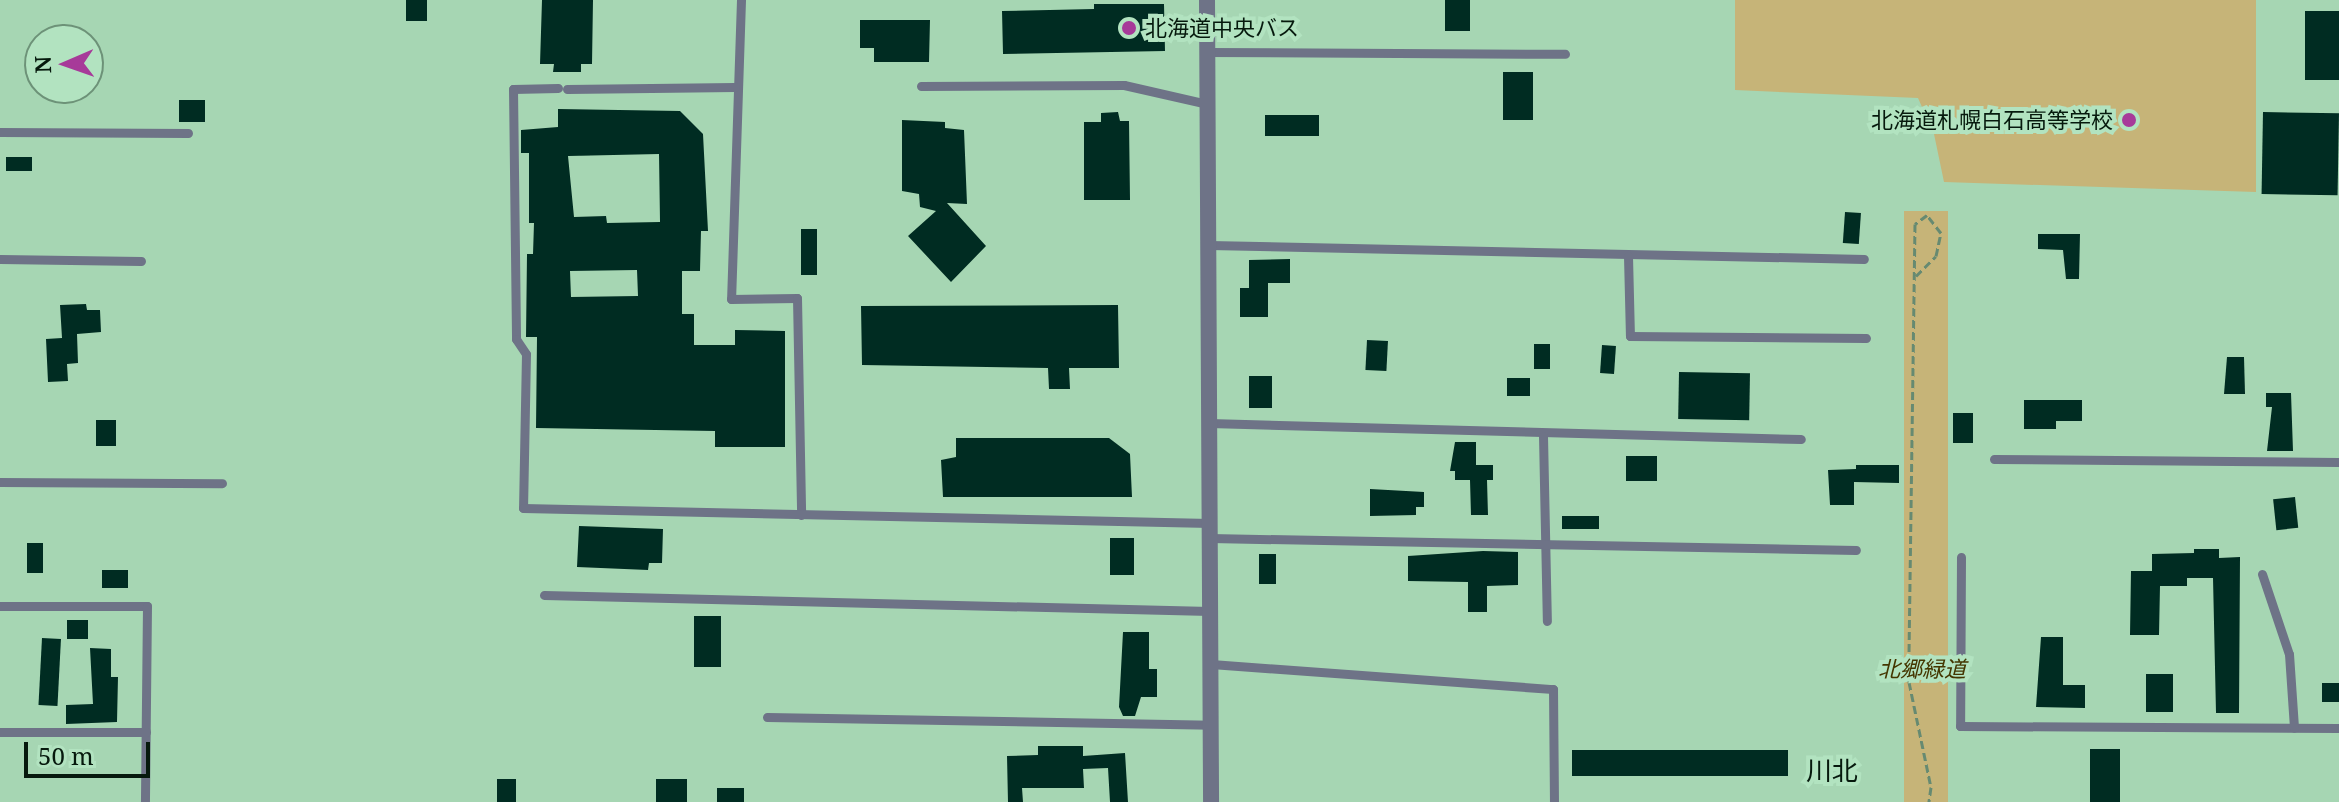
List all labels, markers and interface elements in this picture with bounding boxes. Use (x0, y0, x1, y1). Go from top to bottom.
place label: 北海道中央バス (1145, 15, 1299, 41)
marker: 北海道中央バス (1120, 19, 1138, 37)
north arrow (24, 24, 104, 104)
text: N (27, 56, 57, 74)
place label: 北海道札幌白石高等学校 (1871, 107, 2113, 133)
marker: 北海道札幌白石高等学校 (2120, 111, 2138, 129)
park label: 北郷緑道 (1878, 656, 1966, 682)
scale bar (28, 726, 154, 776)
text: 50 m (38, 739, 94, 772)
district label: 川北 (1806, 755, 1858, 787)

